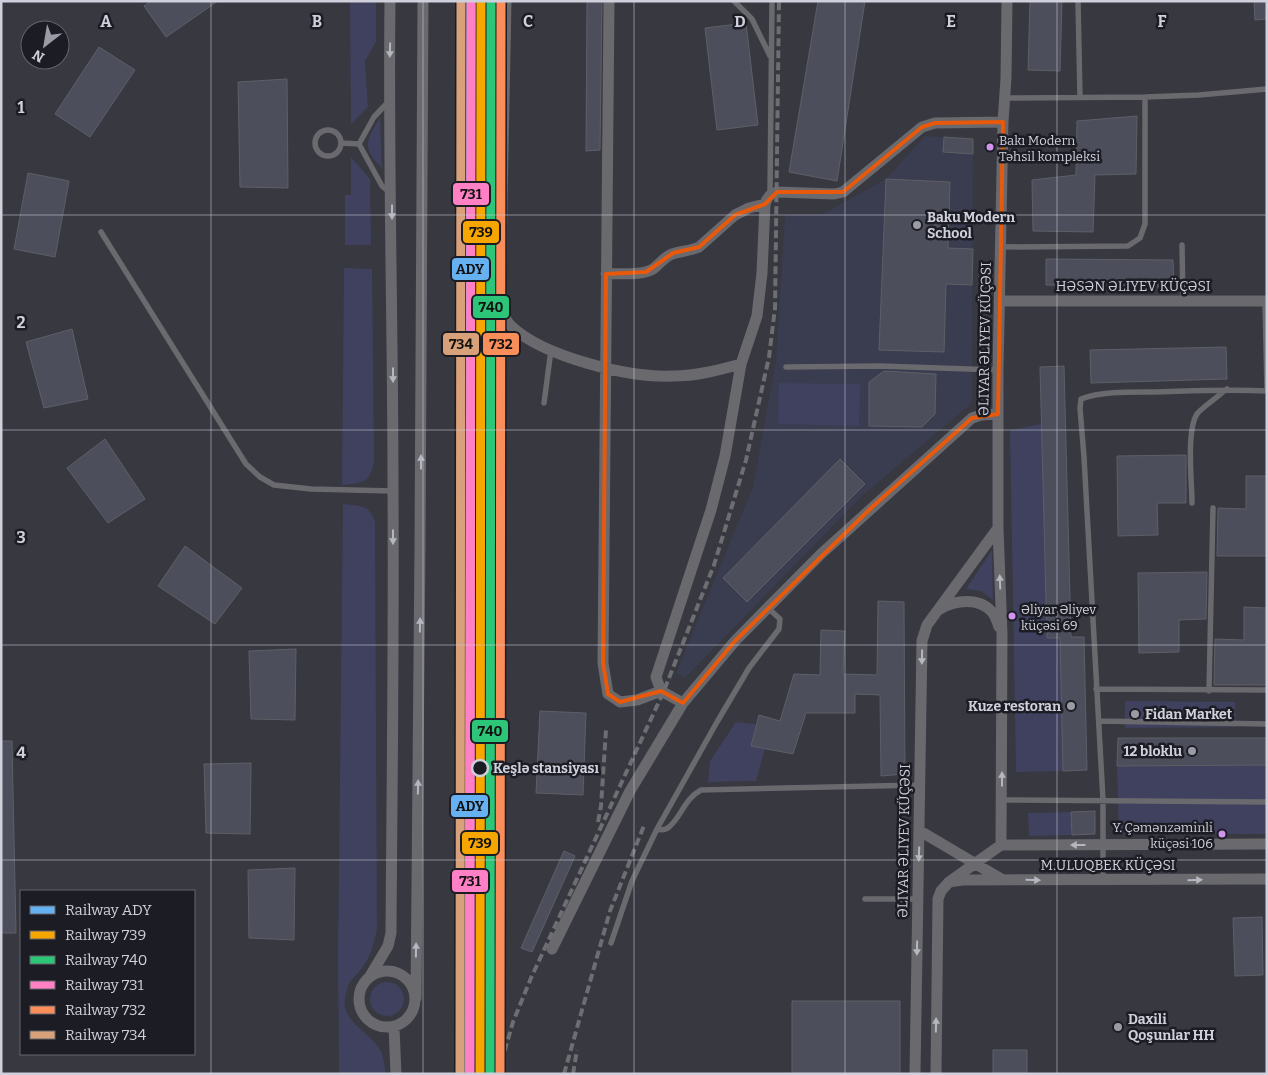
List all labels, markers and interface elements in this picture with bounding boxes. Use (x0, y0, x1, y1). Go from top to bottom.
text: A (100, 12, 112, 31)
text: B (312, 12, 322, 31)
text: C (523, 12, 533, 31)
text: D (734, 12, 746, 31)
text: E (946, 12, 956, 31)
text: F (1158, 12, 1167, 31)
north arrow (20, 20, 70, 70)
one-way arrow (386, 42, 394, 58)
text: N (29, 46, 48, 66)
text: 1 (18, 98, 25, 117)
place label: Bakı Modern Təhsil kompleksi (999, 133, 1100, 164)
marker: Bakı Modern Təhsil kompleksi (985, 142, 995, 152)
line badge: 731 (452, 182, 490, 206)
text: 731 (460, 186, 482, 203)
one-way arrow (388, 205, 396, 221)
place label: Baku Modern School (927, 209, 1015, 242)
marker: Baku Modern School (911, 219, 923, 231)
line badge: 739 (462, 220, 500, 244)
text: 739 (469, 224, 493, 241)
line badge: ADY (451, 257, 490, 281)
text: ADY (456, 261, 485, 278)
street label: ƏLIYAR ƏLIYEV KÜÇƏSI (975, 262, 995, 416)
street label: HƏSƏN ƏLIYEV KÜÇƏSI (1055, 278, 1211, 295)
line badge: 740 (472, 295, 510, 319)
text: 740 (479, 299, 503, 316)
text: 2 (16, 313, 26, 332)
line badge: 734 (442, 332, 480, 356)
line badge: 732 (482, 332, 520, 356)
text: 734 (449, 336, 473, 353)
text: 732 (489, 336, 513, 353)
one-way arrow (389, 367, 397, 383)
one-way arrow (417, 454, 425, 470)
text: 3 (16, 528, 26, 547)
one-way arrow (389, 530, 397, 546)
one-way arrow (996, 573, 1004, 589)
place label: Əliyar Əliyev küçəsi 69 (1021, 602, 1096, 633)
marker: Əliyar Əliyev küçəsi 69 (1007, 611, 1017, 621)
one-way arrow (416, 617, 424, 633)
one-way arrow (918, 649, 926, 665)
place label: Kuze restoran (968, 698, 1061, 715)
marker: Kuze restoran (1065, 700, 1077, 712)
place label: Fidan Market (1145, 706, 1233, 723)
marker: Fidan Market (1129, 708, 1141, 720)
line badge: 740 (471, 719, 509, 743)
text: 740 (478, 723, 502, 740)
text: 4 (16, 743, 26, 762)
place label: 12 bloklu (1123, 743, 1182, 760)
marker: 12 bloklu (1186, 745, 1198, 757)
marker: Keşlə stansiyası (471, 759, 489, 777)
place label: Keşlə stansiyası (493, 760, 599, 777)
street label: ƏLIYAR ƏLIYEV KÜÇƏSI (894, 764, 914, 918)
one-way arrow (998, 771, 1006, 787)
one-way arrow (414, 779, 422, 795)
line badge: ADY (450, 794, 489, 818)
text: ADY (456, 798, 485, 815)
place label: Y. Çəmənzəminli küçəsi 106 (1113, 820, 1213, 851)
marker: Y. Çəmənzəminli küçəsi 106 (1217, 829, 1227, 839)
line badge: 739 (461, 831, 499, 855)
text: 739 (468, 835, 492, 852)
one-way arrow (1070, 841, 1086, 849)
one-way arrow (915, 846, 923, 862)
street label: M.ULUQBEK KÜÇƏSI (1040, 857, 1176, 874)
line badge: 731 (451, 869, 489, 893)
text: 731 (459, 873, 481, 890)
one-way arrow (1188, 875, 1204, 883)
one-way arrow (1025, 876, 1041, 884)
legend (20, 890, 195, 1055)
text: Railway ADY (65, 901, 152, 919)
text: Railway 739 (65, 926, 146, 944)
one-way arrow (913, 940, 921, 956)
one-way arrow (412, 941, 420, 957)
text: Railway 740 (65, 951, 147, 969)
text: Railway 731 (65, 976, 144, 994)
text: Railway 732 (65, 1001, 146, 1019)
place label: Daxili Qoşunlar HH (1128, 1011, 1215, 1044)
one-way arrow (933, 1017, 941, 1033)
marker: Daxili Qoşunlar HH (1112, 1021, 1124, 1033)
text: Railway 734 (65, 1026, 147, 1044)

